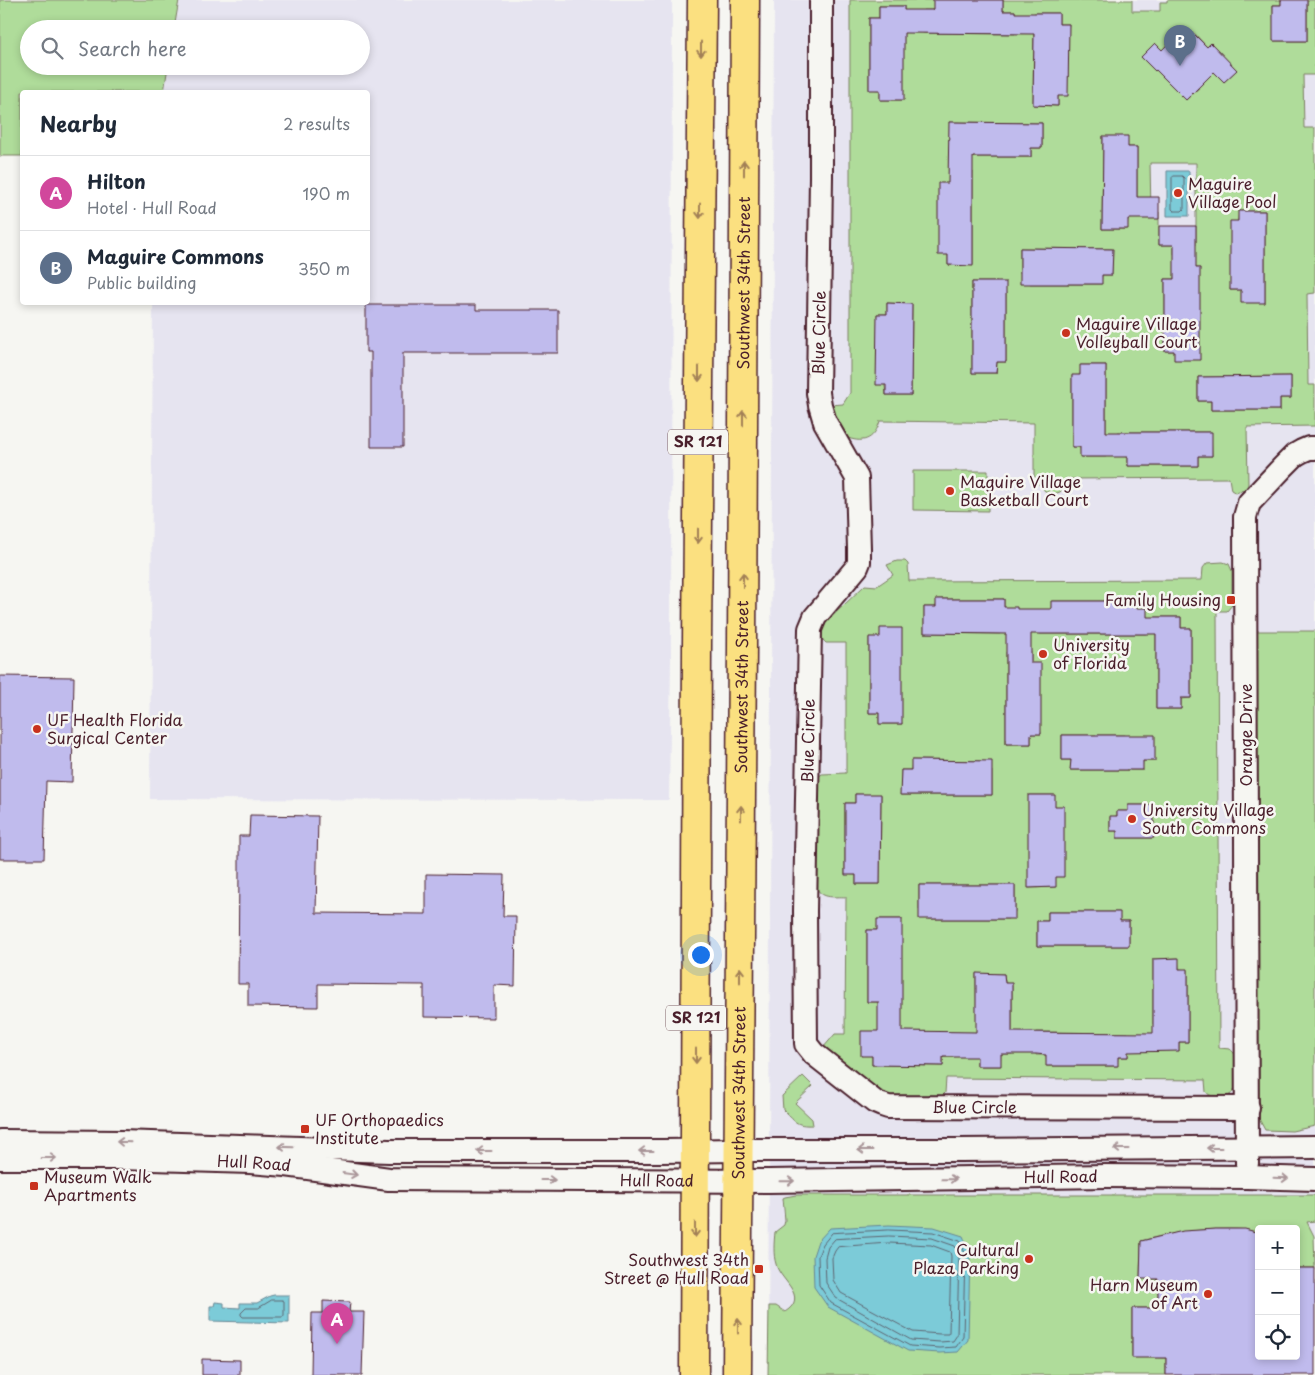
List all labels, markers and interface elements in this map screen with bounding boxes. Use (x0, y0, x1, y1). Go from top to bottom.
search box (20, 20, 370, 75)
pin: B (1164, 25, 1196, 66)
icon: search (38, 34, 66, 62)
text: Search here (78, 34, 187, 62)
one-way arrow (696, 40, 706, 56)
text: Nearby (40, 107, 117, 139)
text: 2 results (283, 111, 350, 135)
one-way arrow (739, 160, 749, 176)
text: Hilton (87, 167, 146, 195)
place label: Maguire Village Pool (1188, 171, 1277, 213)
text: A (50, 181, 62, 205)
text: 190 m (302, 181, 350, 205)
marker: Maguire Village Pool (1172, 187, 1184, 199)
text: Hotel · Hull Road (87, 195, 217, 219)
street label: Southwest 34th Street (730, 196, 755, 370)
one-way arrow (695, 202, 705, 219)
text: Maguire Commons (87, 242, 264, 270)
text: B (51, 256, 61, 280)
text: 350 m (298, 256, 350, 280)
text: Public building (87, 270, 197, 294)
street label: Blue Circle (805, 290, 831, 376)
place label: Maguire Village Volleyball Court (1076, 311, 1198, 353)
marker: Maguire Village Volleyball Court (1060, 327, 1072, 339)
one-way arrow (694, 365, 704, 381)
one-way arrow (738, 410, 748, 426)
road number: SR 121 (668, 430, 728, 454)
place label: Maguire Village Basketball Court (960, 469, 1089, 511)
marker: Maguire Village Basketball Court (944, 485, 956, 497)
one-way arrow (693, 528, 703, 544)
one-way arrow (738, 572, 748, 588)
place label: Family Housing (1105, 587, 1221, 611)
marker: Family Housing (1225, 594, 1237, 606)
street label: Southwest 34th Street (728, 600, 753, 774)
place label: University of Florida (1053, 632, 1130, 674)
marker: University of Florida (1037, 648, 1049, 660)
street label: Orange Drive (1233, 683, 1257, 787)
street label: Blue Circle (794, 698, 820, 784)
place label: UF Health Florida Surgical Center (47, 707, 183, 749)
marker: UF Health Florida Surgical Center (31, 723, 43, 735)
place label: University Village South Commons (1142, 797, 1274, 839)
one-way arrow (736, 805, 746, 821)
marker: University Village South Commons (1126, 813, 1138, 825)
your location (688, 942, 714, 968)
one-way arrow (735, 967, 745, 984)
road number: SR 121 (666, 1006, 726, 1030)
street label: Southwest 34th Street (725, 1006, 751, 1180)
one-way arrow (691, 1047, 701, 1063)
street label: Blue Circle (932, 1094, 1017, 1118)
place label: UF Orthopaedics Institute (315, 1107, 444, 1149)
marker: UF Orthopaedics Institute (299, 1123, 311, 1135)
one-way arrow (116, 1138, 132, 1147)
one-way arrow (279, 1142, 295, 1152)
one-way arrow (1206, 1143, 1222, 1153)
one-way arrow (1113, 1144, 1130, 1154)
one-way arrow (857, 1145, 874, 1155)
one-way arrow (476, 1146, 492, 1156)
one-way arrow (639, 1146, 655, 1156)
street label: Hull Road (217, 1148, 293, 1177)
one-way arrow (40, 1153, 56, 1163)
street label: Hull Road (1024, 1163, 1098, 1188)
place label: Museum Walk Apartments (44, 1164, 152, 1206)
street label: Hull Road (620, 1167, 694, 1192)
one-way arrow (342, 1169, 358, 1179)
one-way arrow (1273, 1173, 1289, 1182)
one-way arrow (941, 1174, 957, 1183)
one-way arrow (539, 1175, 555, 1185)
one-way arrow (778, 1176, 795, 1186)
marker: Museum Walk Apartments (28, 1180, 40, 1192)
one-way arrow (690, 1221, 700, 1237)
map controls (1255, 1225, 1300, 1360)
button: + (1255, 1225, 1300, 1270)
place label: Cultural Plaza Parking (913, 1237, 1019, 1279)
place label: Southwest 34th Street @ Hull Road (604, 1247, 749, 1289)
marker: Cultural Plaza Parking (1023, 1253, 1035, 1265)
marker: Southwest 34th Street @ Hull Road (753, 1263, 765, 1275)
button: − (1255, 1270, 1300, 1315)
place label: Harn Museum of Art (1090, 1272, 1198, 1314)
marker: Harn Museum of Art (1202, 1288, 1214, 1300)
pin: A (321, 1303, 353, 1344)
button: locate (1255, 1315, 1300, 1360)
one-way arrow (733, 1319, 743, 1335)

